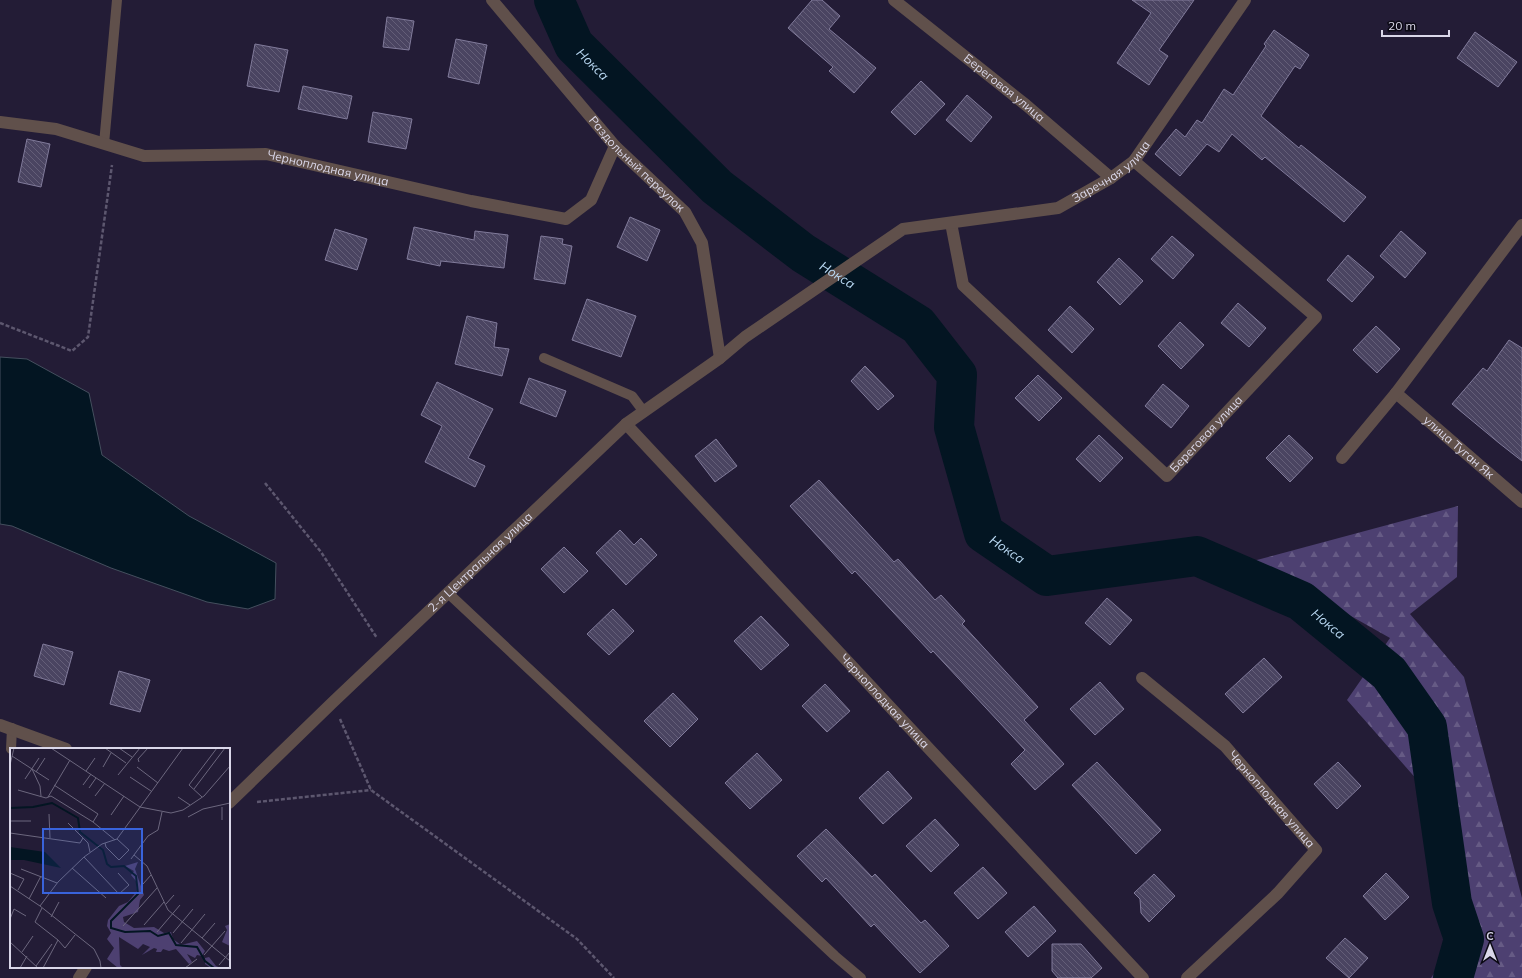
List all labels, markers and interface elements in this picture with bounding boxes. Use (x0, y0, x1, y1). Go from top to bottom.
scale bar (1382, 12, 1449, 38)
text: 20 m (1388, 18, 1416, 33)
water label: Нокса (573, 44, 613, 83)
street label: Береговая улица (961, 50, 1048, 125)
street label: Раздольный переулок (586, 113, 689, 215)
street label: Заречная улица (1069, 138, 1153, 206)
street label: Черноплодная улица (266, 147, 390, 189)
water label: Нокса (817, 258, 858, 292)
street label: Береговая улица (1166, 392, 1245, 475)
street label: улица Туган Як (1421, 412, 1498, 482)
street label: 2-я Центральная улица (425, 509, 535, 615)
water label: Нокса (987, 531, 1028, 567)
water label: Нокса (1308, 605, 1349, 642)
street label: Черноплодная улица (837, 650, 933, 751)
street label: Черноплодная улица (1225, 747, 1318, 851)
inset map (10, 748, 230, 968)
north arrow (1470, 926, 1510, 966)
text: С (1486, 929, 1494, 943)

